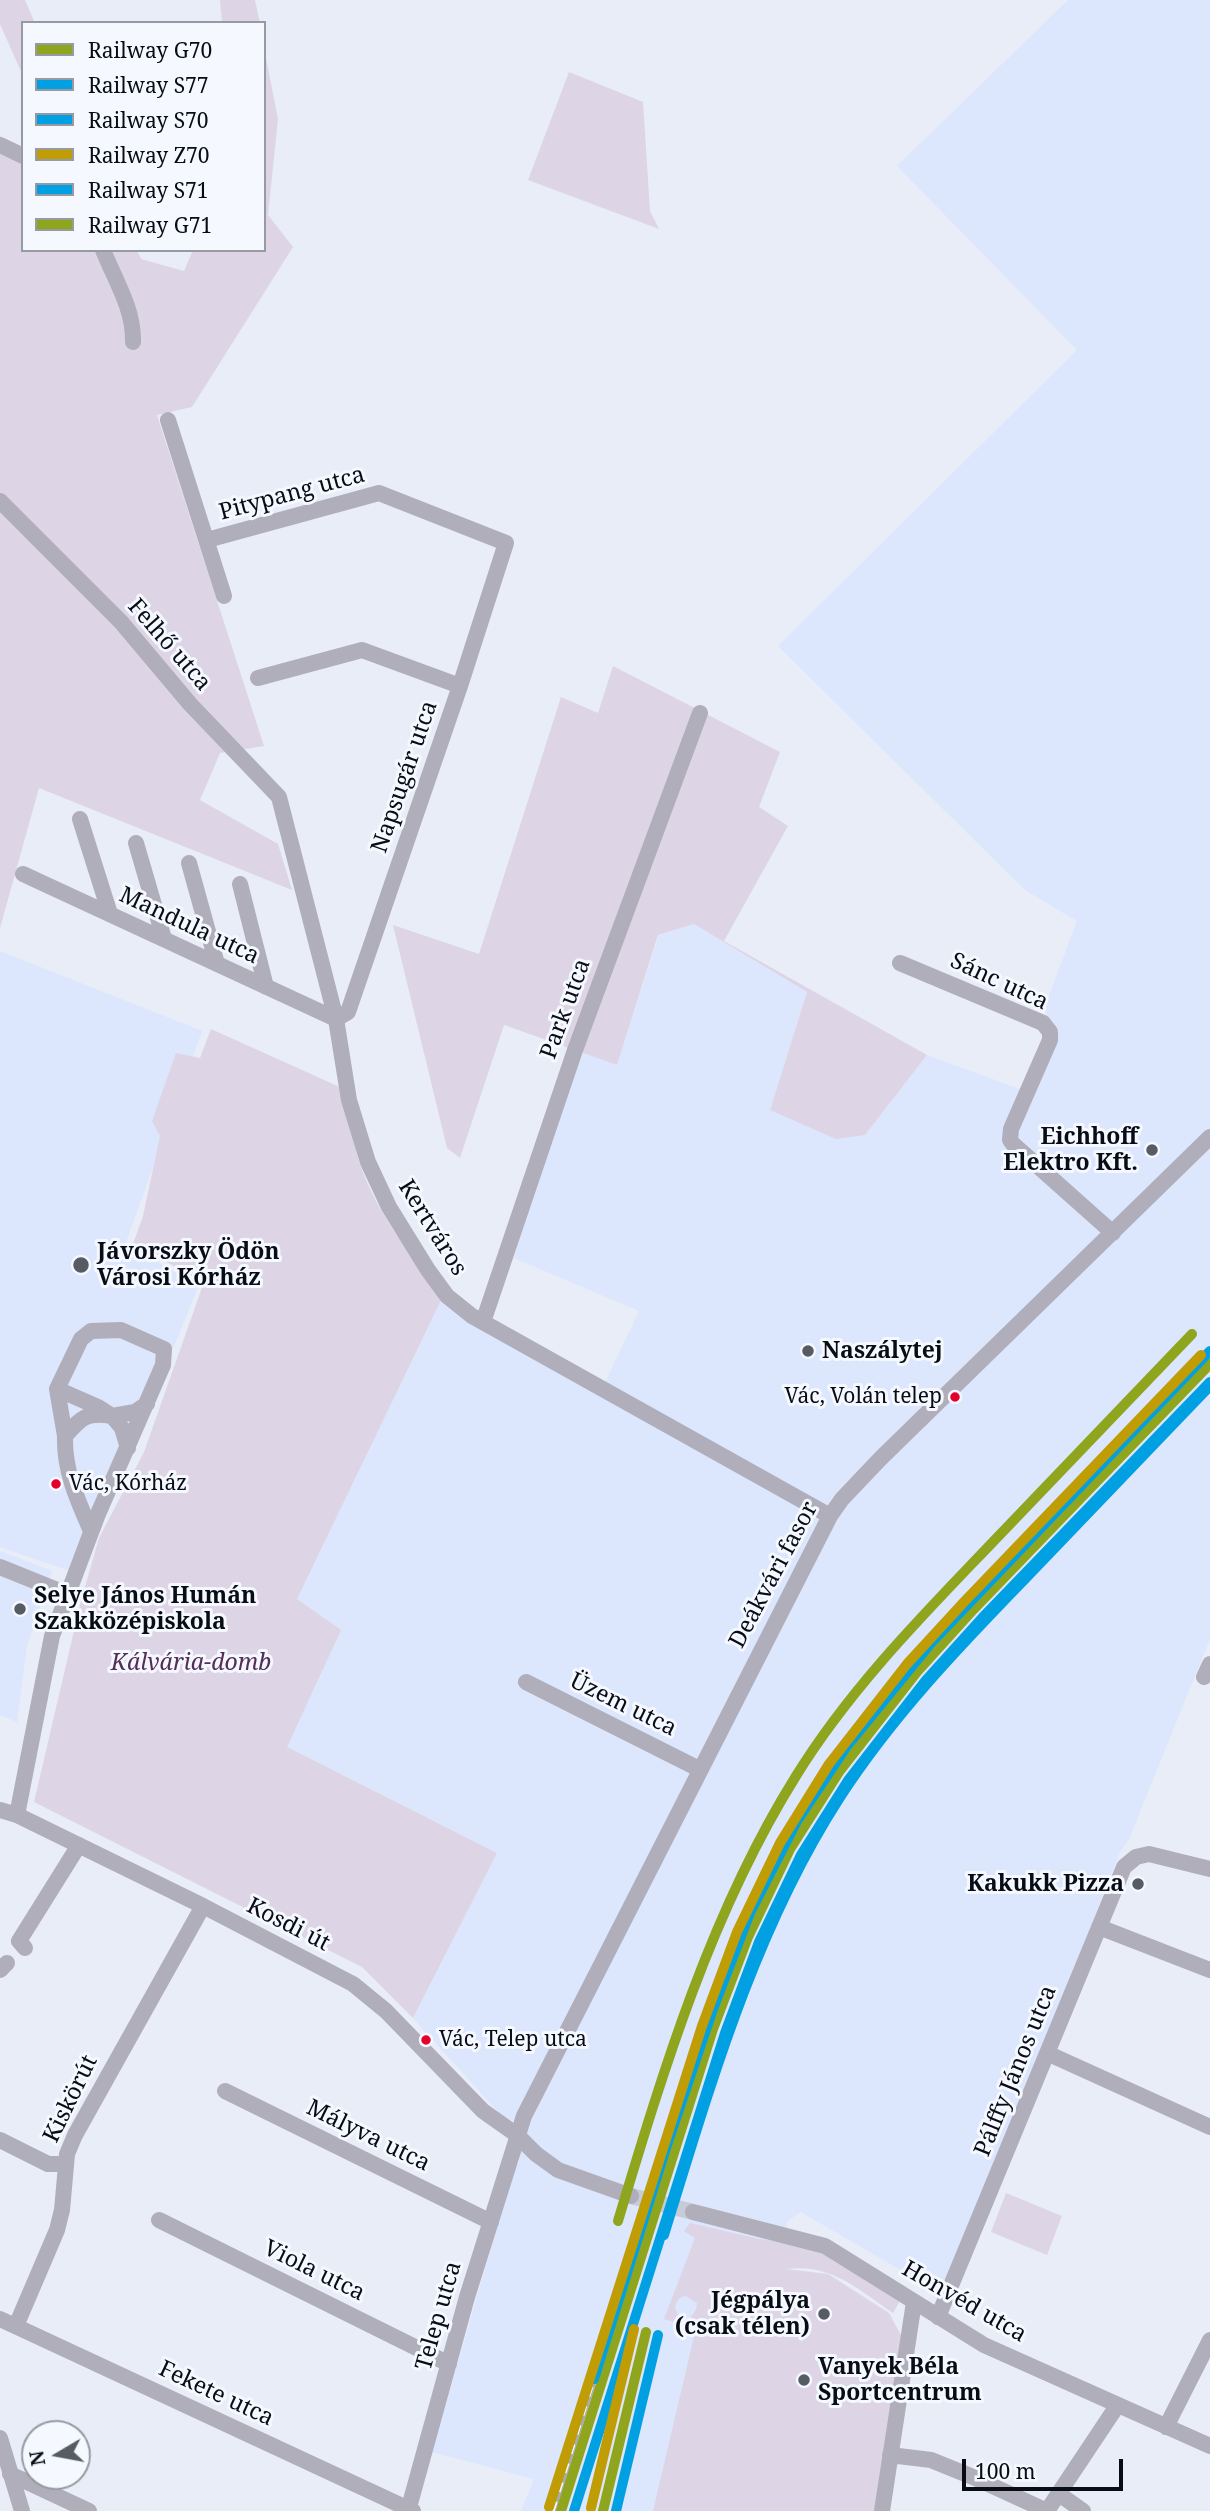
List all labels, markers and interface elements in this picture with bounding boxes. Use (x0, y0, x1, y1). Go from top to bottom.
legend (21, 21, 266, 252)
text: Railway G70 (88, 36, 212, 64)
text: Railway S77 (88, 71, 209, 99)
text: Railway S70 (88, 106, 209, 134)
text: Railway Z70 (88, 141, 210, 169)
text: Railway S71 (88, 176, 209, 204)
text: Railway G71 (88, 211, 212, 239)
street label: Pitypang utca (216, 461, 368, 527)
street label: Felhő utca (122, 593, 216, 697)
street label: Napsugár utca (366, 697, 444, 857)
street label: Mandula utca (115, 882, 263, 970)
street label: Sánc utca (946, 947, 1052, 1017)
street label: Park utca (535, 955, 597, 1063)
place label: Eichhoff Elektro Kft. (1003, 1123, 1138, 1177)
marker: Eichhoff Elektro Kft. (1144, 1142, 1160, 1158)
street label: Kertváros (392, 1175, 472, 1281)
place label: Jávorszky Ödön Városi Kórház (97, 1238, 280, 1292)
marker: Jávorszky Ödön Városi Kórház (71, 1255, 91, 1275)
place label: Naszálytej (822, 1337, 943, 1365)
marker: Naszálytej (800, 1343, 816, 1359)
place label: Vác, Volán telep (785, 1384, 942, 1410)
marker: Vác, Volán telep (948, 1390, 962, 1404)
place label: Vác, Kórház (69, 1471, 187, 1497)
marker: Vác, Kórház (49, 1477, 63, 1491)
street label: Deákvári fasor (724, 1497, 824, 1653)
place label: Selye János Humán Szakközépiskola (34, 1582, 256, 1636)
marker: Selye János Humán Szakközépiskola (12, 1601, 28, 1617)
park label: Kálvária-domb (111, 1649, 271, 1677)
street label: Üzem utca (565, 1667, 681, 1743)
place label: Kakukk Pizza (967, 1870, 1124, 1898)
marker: Kakukk Pizza (1130, 1876, 1146, 1892)
street label: Kosdi út (242, 1892, 334, 1958)
street label: Pálffy János utca (969, 1982, 1063, 2160)
place label: Vác, Telep utca (439, 2027, 587, 2053)
marker: Vác, Telep utca (419, 2033, 433, 2047)
street label: Kiskörút (38, 2051, 104, 2147)
street label: Mályva utca (302, 2094, 434, 2178)
street label: Viola utca (259, 2235, 369, 2307)
street label: Honvéd utca (897, 2255, 1031, 2349)
street label: Telep utca (410, 2258, 468, 2374)
place label: Jégpálya (csak télen) (675, 2287, 810, 2341)
marker: Jégpálya (csak télen) (816, 2306, 832, 2322)
place label: Vanyek Béla Sportcentrum (818, 2353, 982, 2407)
street label: Fekete utca (154, 2355, 278, 2433)
marker: Vanyek Béla Sportcentrum (796, 2372, 812, 2388)
north arrow (21, 2420, 91, 2490)
scale bar (965, 2444, 1126, 2488)
text: N (23, 2449, 51, 2468)
text: 100 m (975, 2457, 1036, 2485)

